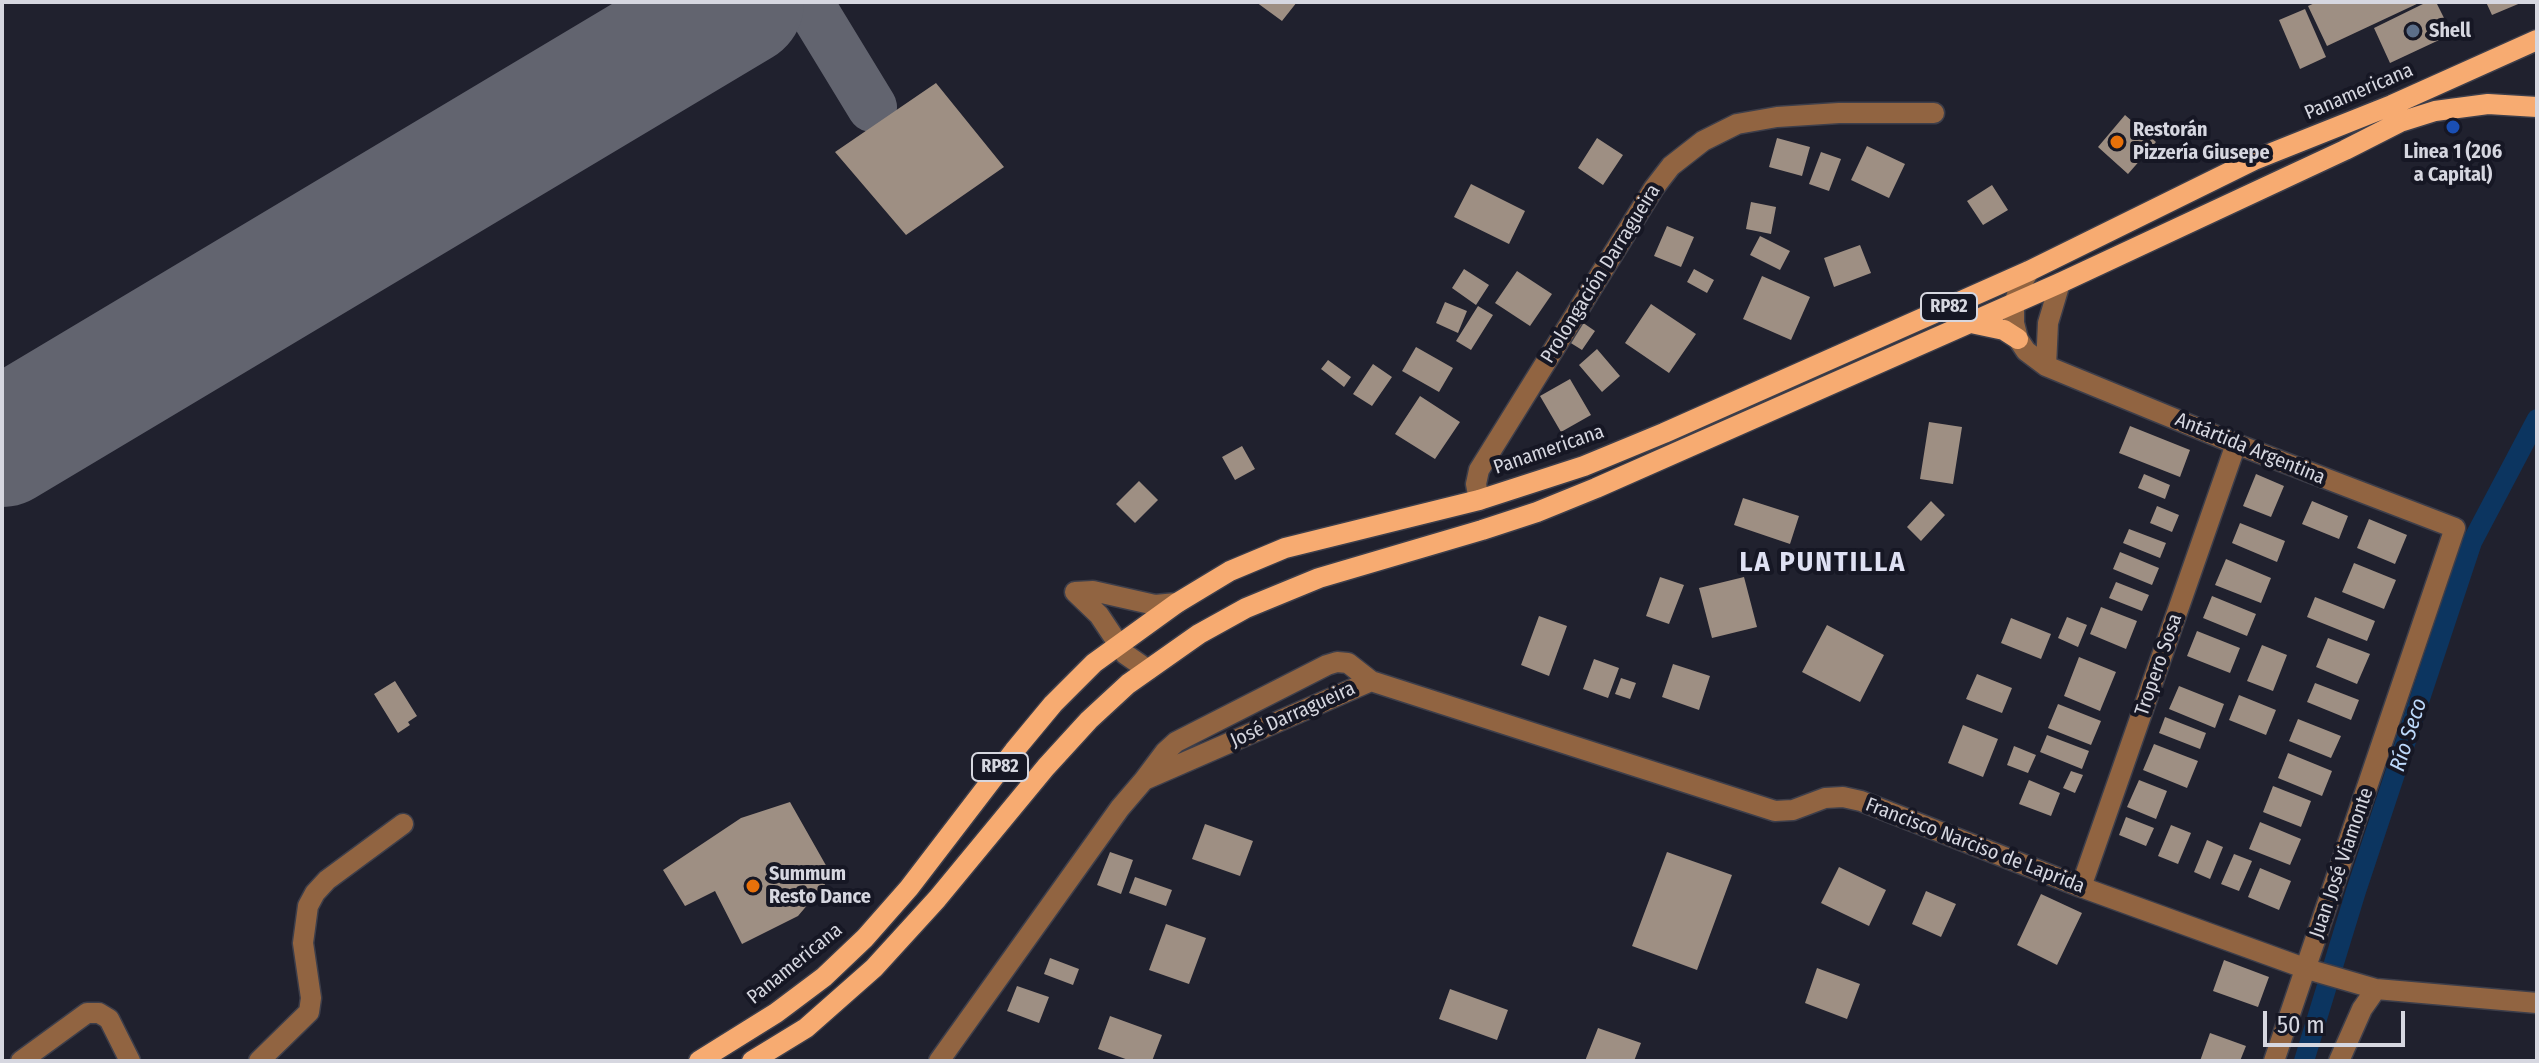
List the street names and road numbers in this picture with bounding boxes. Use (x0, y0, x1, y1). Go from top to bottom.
street label: Panamericana (2301, 58, 2417, 126)
street label: Prolongación Darragueira (1536, 180, 1666, 368)
road number: RP82 (1921, 293, 1977, 321)
street label: Antártida Argentina (2171, 408, 2329, 490)
street label: Panamericana (1491, 420, 1607, 480)
street label: Tropero Sosa (2130, 611, 2188, 719)
street label: José Darragueira (1227, 677, 1359, 753)
road number: RP82 (972, 753, 1028, 781)
street label: Juan José Viamonte (2305, 785, 2379, 941)
street label: Francisco Narciso de Laprida (1862, 793, 2088, 899)
street label: Panamericana (743, 918, 847, 1010)

